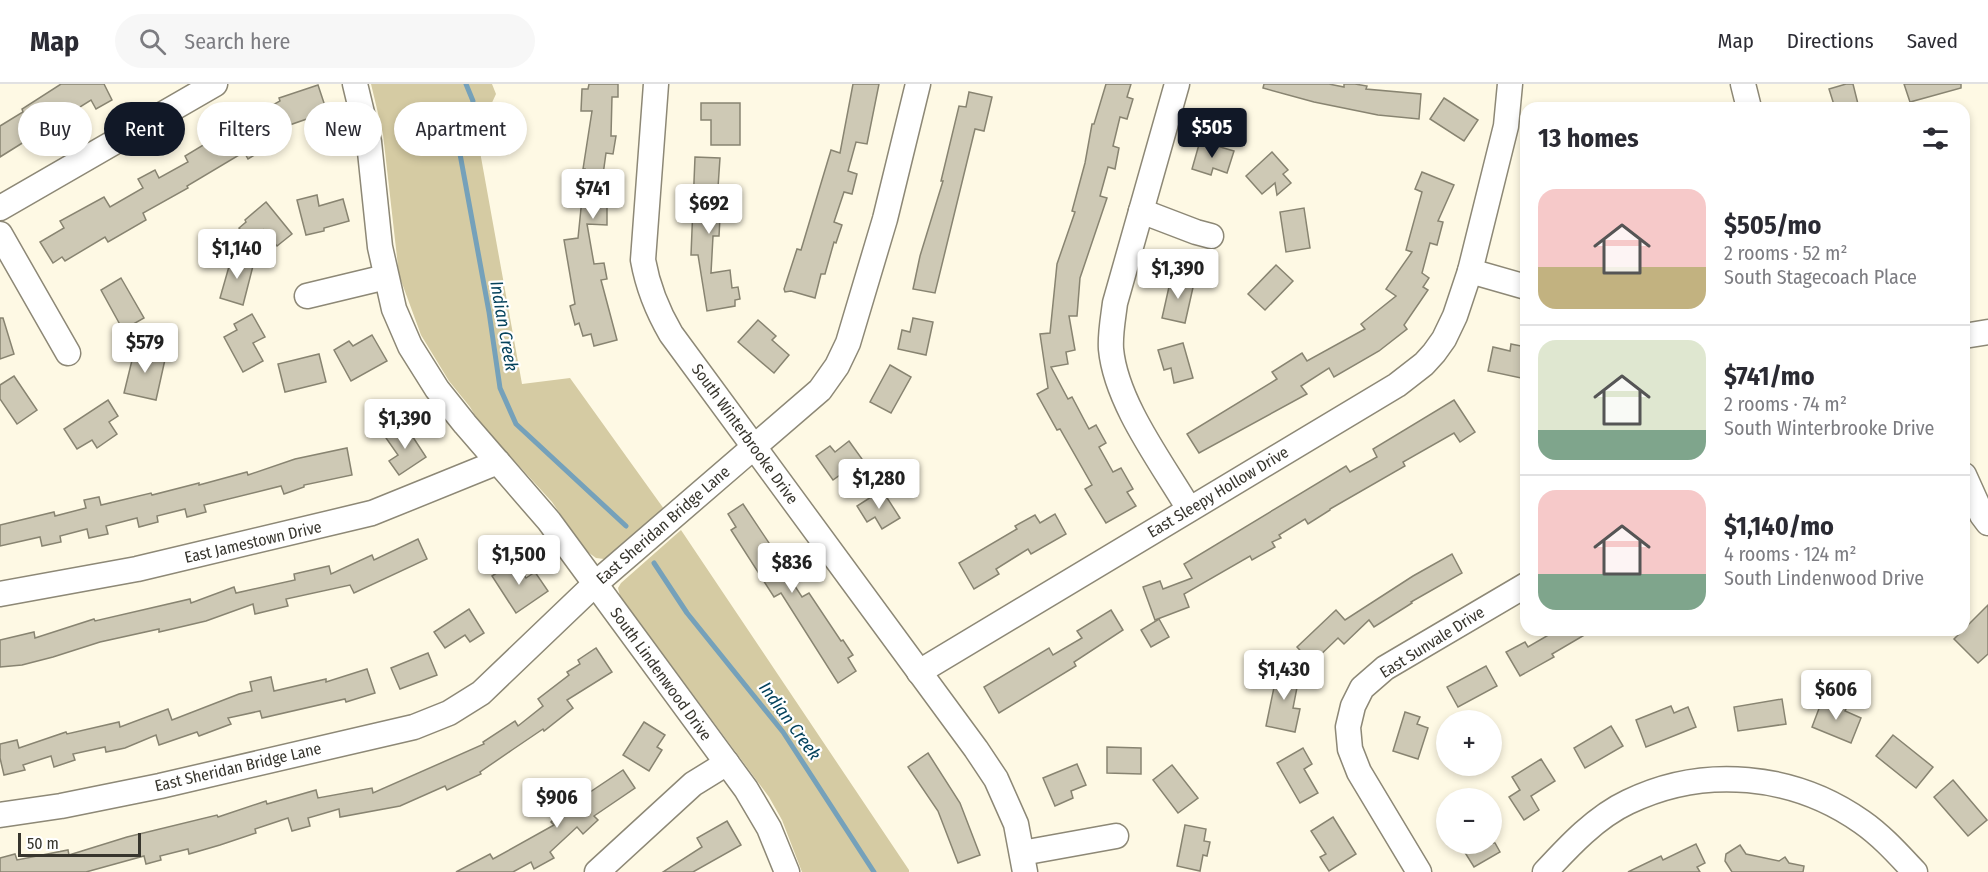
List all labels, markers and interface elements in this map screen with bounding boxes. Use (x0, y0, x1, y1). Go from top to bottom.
search box (115, 14, 535, 68)
text: Map (30, 25, 79, 58)
icon: search (136, 25, 169, 58)
text: Search here (184, 28, 290, 55)
text: Map (1717, 28, 1754, 54)
text: Directions (1787, 28, 1874, 54)
text: Saved (1907, 28, 1958, 54)
chip: Buy (18, 102, 92, 156)
chip: Rent (104, 102, 185, 156)
chip: Filters (197, 102, 292, 156)
chip: New (304, 102, 382, 156)
chip: Apartment (394, 102, 527, 156)
pin: $505 (1176, 108, 1248, 159)
text: $505 (1192, 115, 1232, 139)
icon: filters (1919, 122, 1952, 155)
text: 13 homes (1538, 123, 1639, 154)
pin: $741 (557, 169, 629, 220)
text: $741 (576, 176, 610, 200)
pin: $692 (673, 184, 745, 235)
text: $692 (689, 191, 729, 215)
text: $505/mo (1724, 210, 1821, 241)
icon: home (1586, 213, 1658, 285)
pin: $1,140 (188, 229, 286, 280)
text: $1,140 (212, 236, 262, 260)
text: 2 rooms · 52 m² (1724, 241, 1848, 265)
pin: $1,390 (1129, 249, 1227, 300)
text: $1,390 (1151, 256, 1205, 280)
text: South Stagecoach Place (1724, 265, 1917, 289)
water label: Indian Creek (485, 279, 523, 373)
pin: $579 (109, 323, 181, 374)
text: $579 (126, 330, 164, 354)
street label: South Winterbrooke Drive (688, 360, 802, 508)
text: $741/mo (1724, 361, 1815, 392)
icon: home (1586, 364, 1658, 436)
text: 2 rooms · 74 m² (1724, 392, 1847, 416)
pin: $1,390 (356, 399, 454, 450)
text: $1,390 (378, 406, 432, 430)
text: South Winterbrooke Drive (1724, 416, 1935, 440)
street label: East Sleepy Hollow Drive (1144, 442, 1292, 542)
pin: $1,280 (830, 459, 928, 510)
street label: East Sheridan Bridge Lane (592, 462, 734, 588)
text: $1,280 (853, 466, 905, 490)
text: $1,140/mo (1724, 511, 1834, 542)
icon: home (1586, 514, 1658, 586)
street label: East Jamestown Drive (183, 517, 323, 567)
pin: $1,500 (470, 535, 568, 586)
text: $1,500 (492, 542, 546, 566)
text: 4 rooms · 124 m² (1724, 542, 1857, 566)
pin: $836 (756, 543, 828, 594)
text: $836 (772, 550, 812, 574)
text: South Lindenwood Drive (1724, 566, 1924, 590)
street label: East Sunvale Drive (1376, 602, 1488, 682)
street label: South Lindenwood Drive (606, 604, 716, 744)
pin: $1,430 (1235, 650, 1333, 701)
text: $1,430 (1258, 657, 1310, 681)
pin: $606 (1800, 670, 1872, 721)
water label: Indian Creek (754, 677, 826, 765)
text: $606 (1815, 677, 1857, 701)
map controls (1436, 710, 1502, 854)
button: + (1436, 710, 1502, 776)
street label: East Sheridan Bridge Lane (153, 739, 323, 795)
pin: $906 (521, 778, 593, 829)
text: $906 (536, 785, 578, 809)
button: − (1436, 788, 1502, 854)
scale bar (18, 830, 141, 858)
text: 50 m (27, 834, 59, 853)

